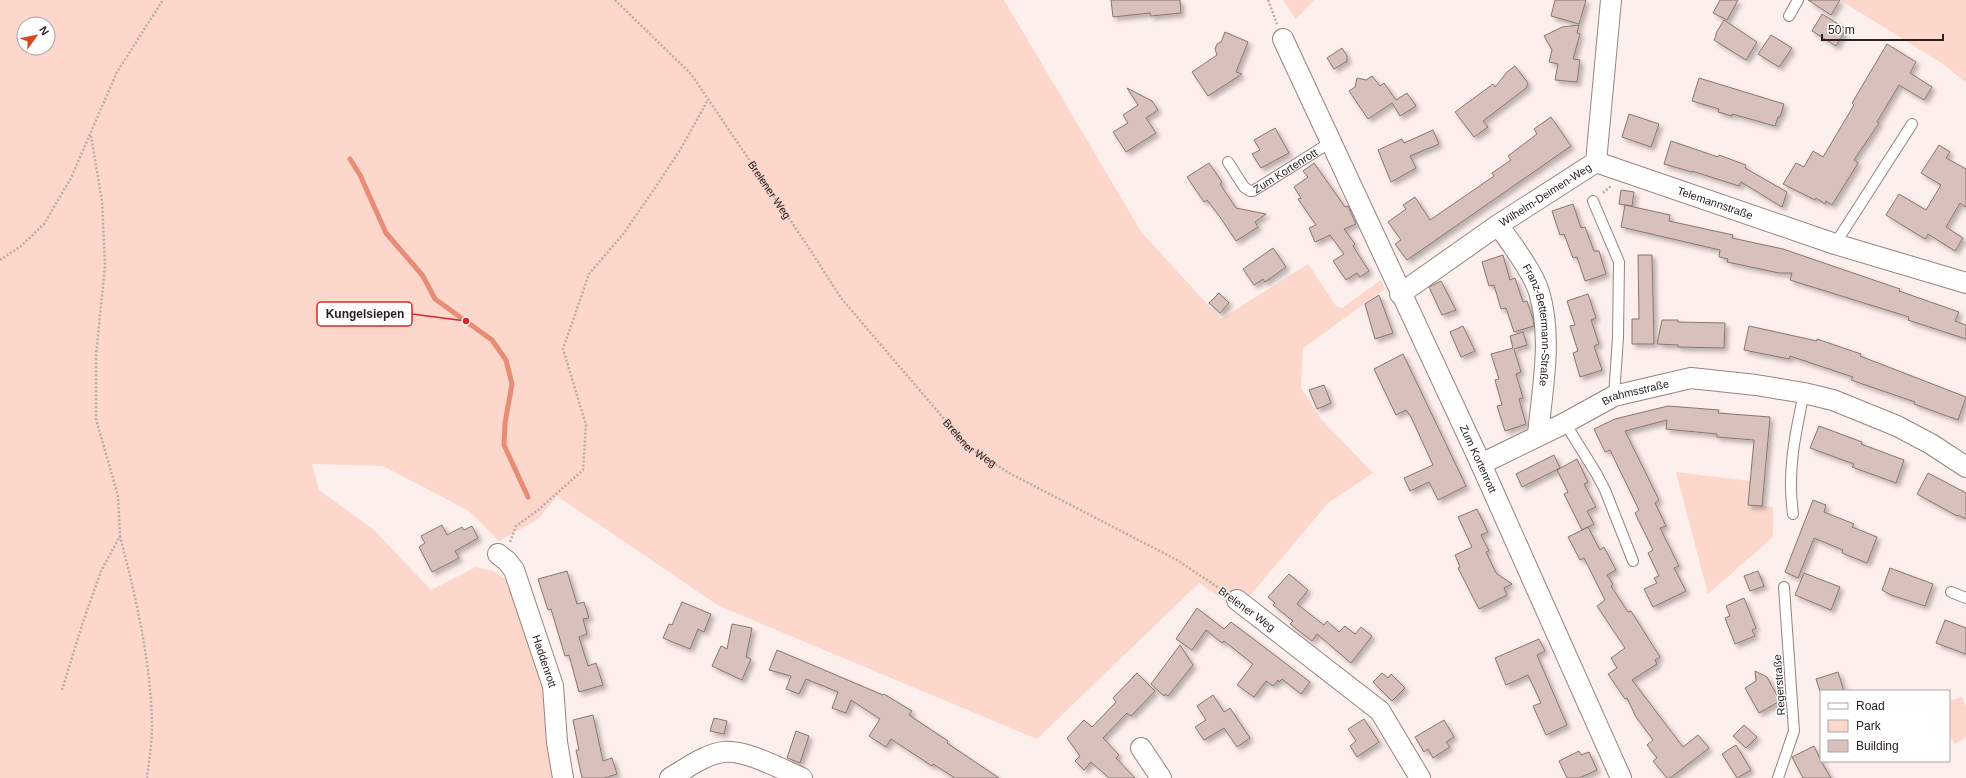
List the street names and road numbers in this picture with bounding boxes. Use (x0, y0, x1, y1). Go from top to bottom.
street label: Zum Kortenrott (1251, 146, 1320, 195)
street label: Brelener Weg (746, 159, 793, 221)
street label: Wilhelm-Deimen-Weg (1497, 161, 1593, 229)
street label: Telemannstraße (1676, 184, 1754, 221)
street label: Franz-Bettermann-Straße (1521, 262, 1552, 387)
street label: Brahmsstraße (1600, 377, 1670, 408)
street label: Brelener Weg (941, 416, 998, 469)
street label: Zum Kortenrott (1458, 423, 1499, 495)
street label: Brelener Weg (1216, 584, 1278, 634)
street label: Haddenrott (530, 633, 559, 689)
street label: Regerstraße (1771, 654, 1787, 716)

